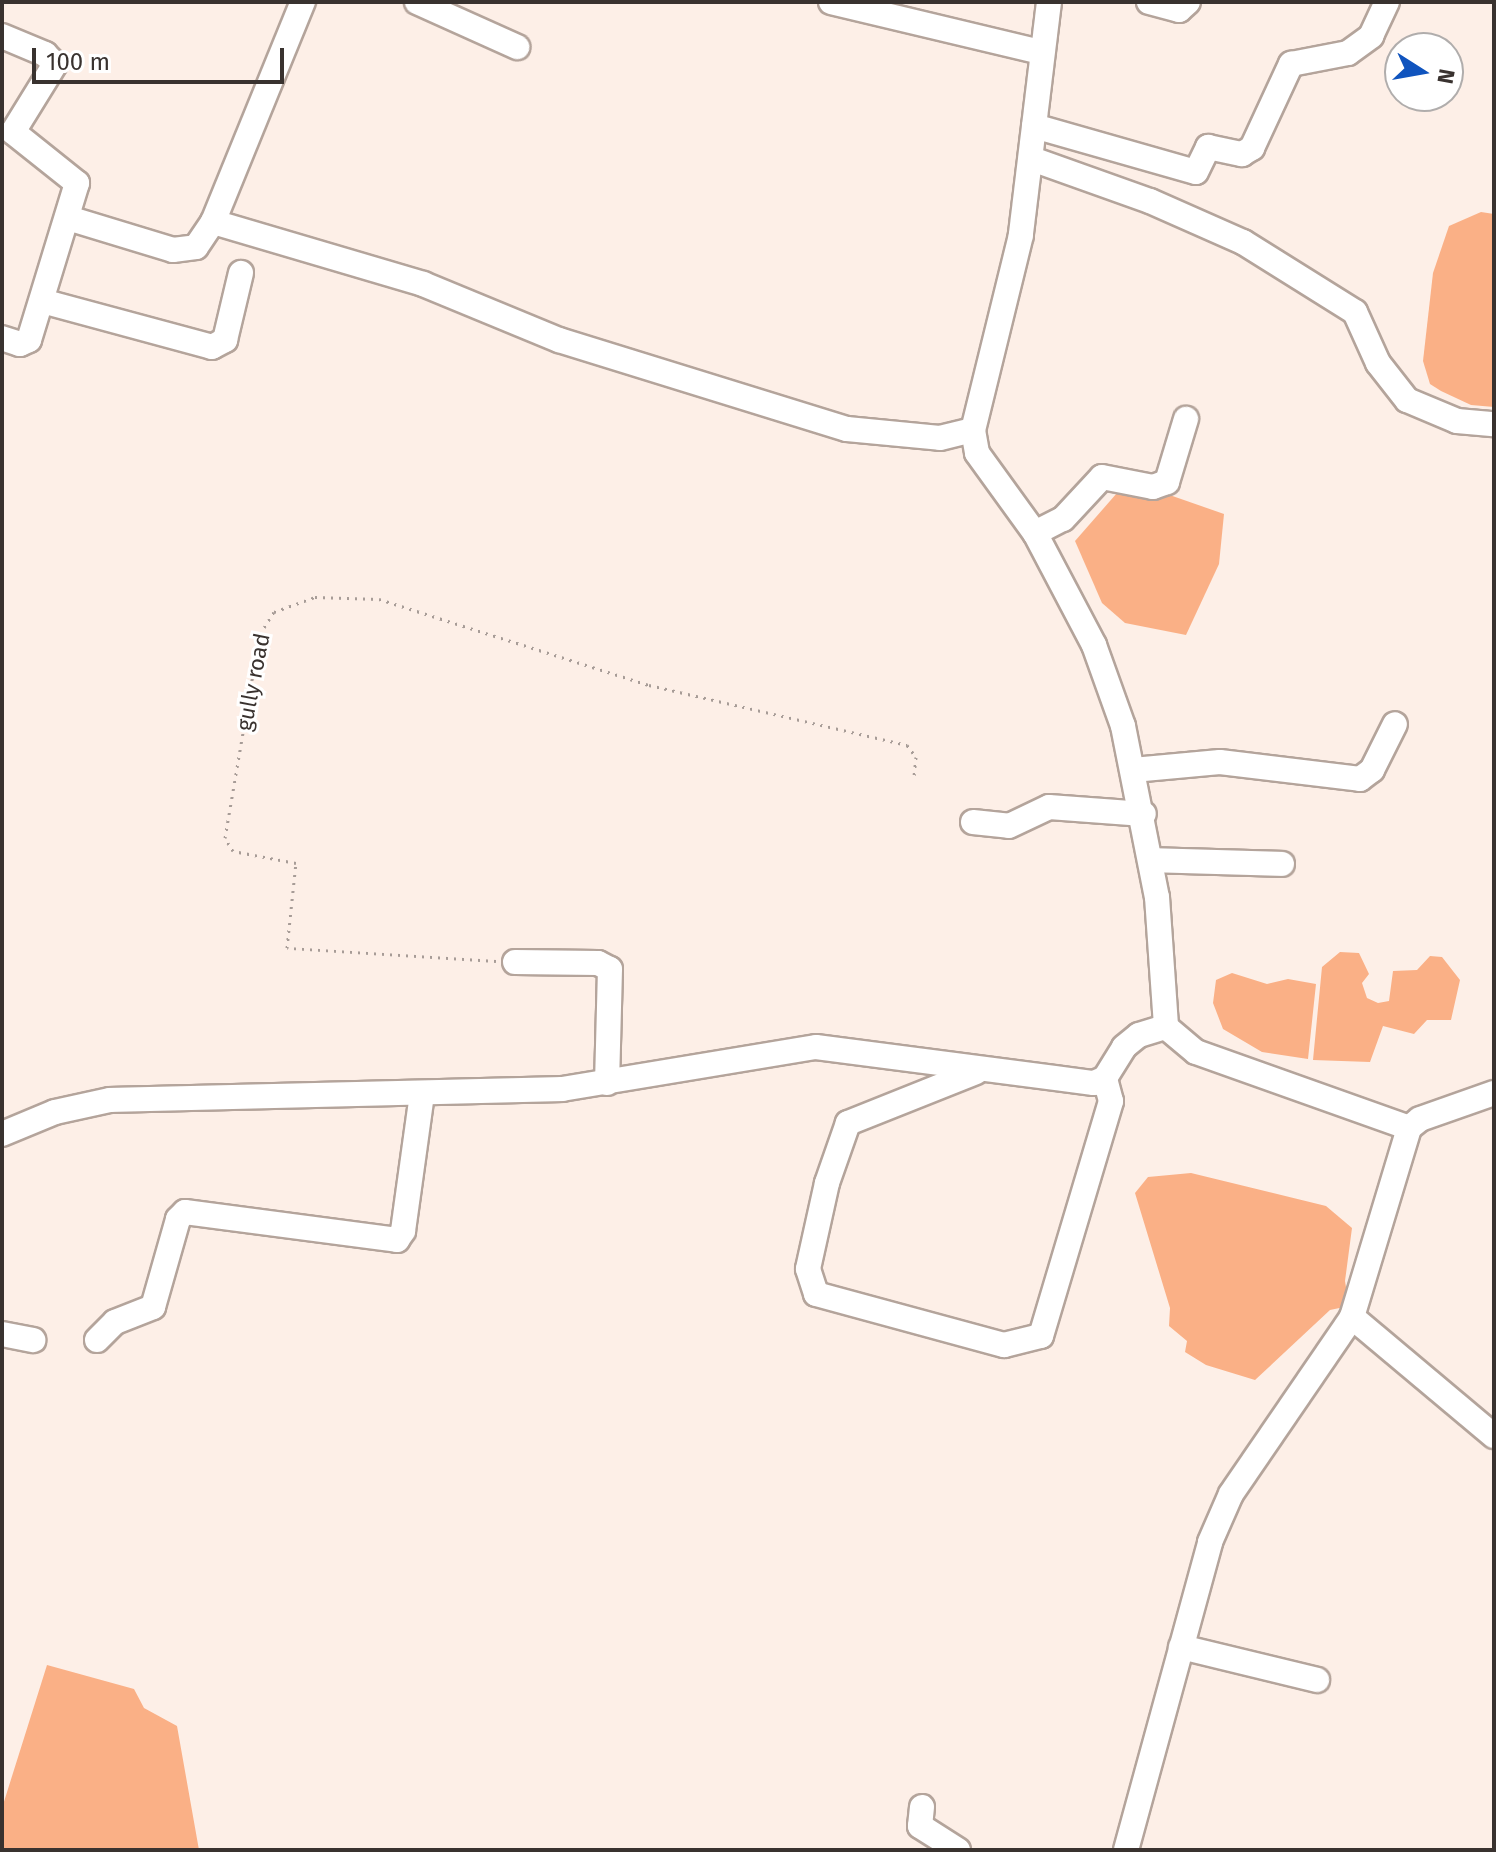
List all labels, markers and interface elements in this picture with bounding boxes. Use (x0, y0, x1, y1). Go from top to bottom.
scale bar (36, 32, 288, 82)
north arrow (1384, 32, 1464, 112)
text: 100 m (46, 48, 110, 76)
text: N (1431, 67, 1461, 86)
street label: gully road (231, 631, 275, 733)

